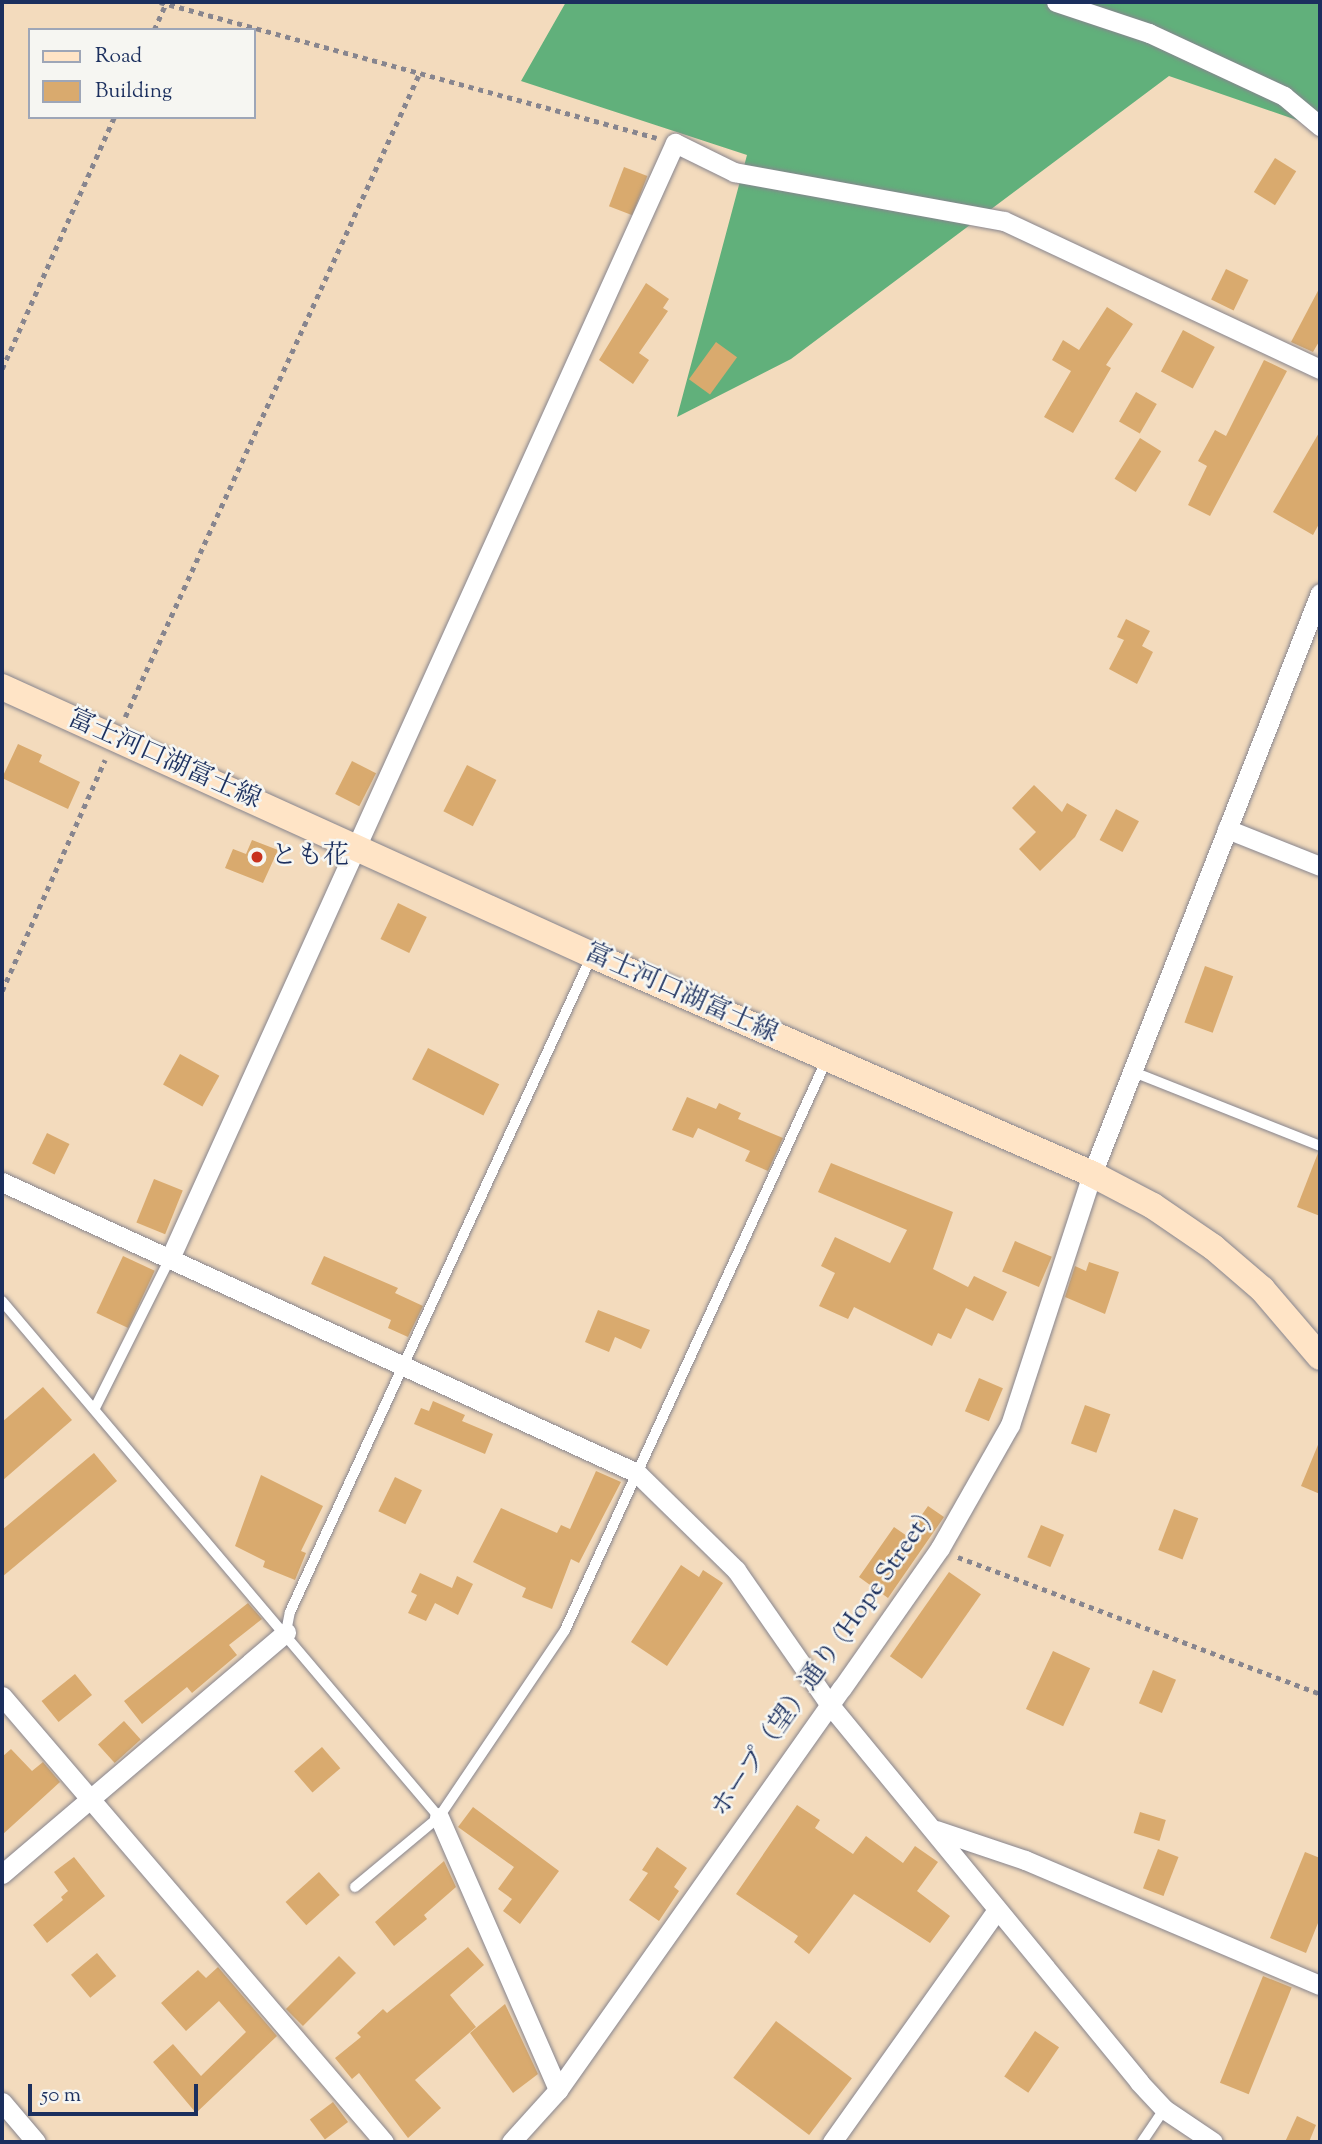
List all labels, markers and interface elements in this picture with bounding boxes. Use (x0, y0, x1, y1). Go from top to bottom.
legend (28, 28, 256, 119)
text: Road (95, 42, 142, 72)
text: Building (95, 77, 172, 107)
street label: 富士河口湖富士線 (63, 703, 265, 817)
place label: とも花 (271, 841, 349, 873)
marker: とも花 (249, 849, 265, 865)
street label: 富士河口湖富士線 (580, 937, 782, 1051)
street label: ホープ（望）通り (Hope Street) (705, 1508, 939, 1824)
scale bar (32, 2070, 201, 2114)
text: 50 m (41, 2081, 81, 2111)

